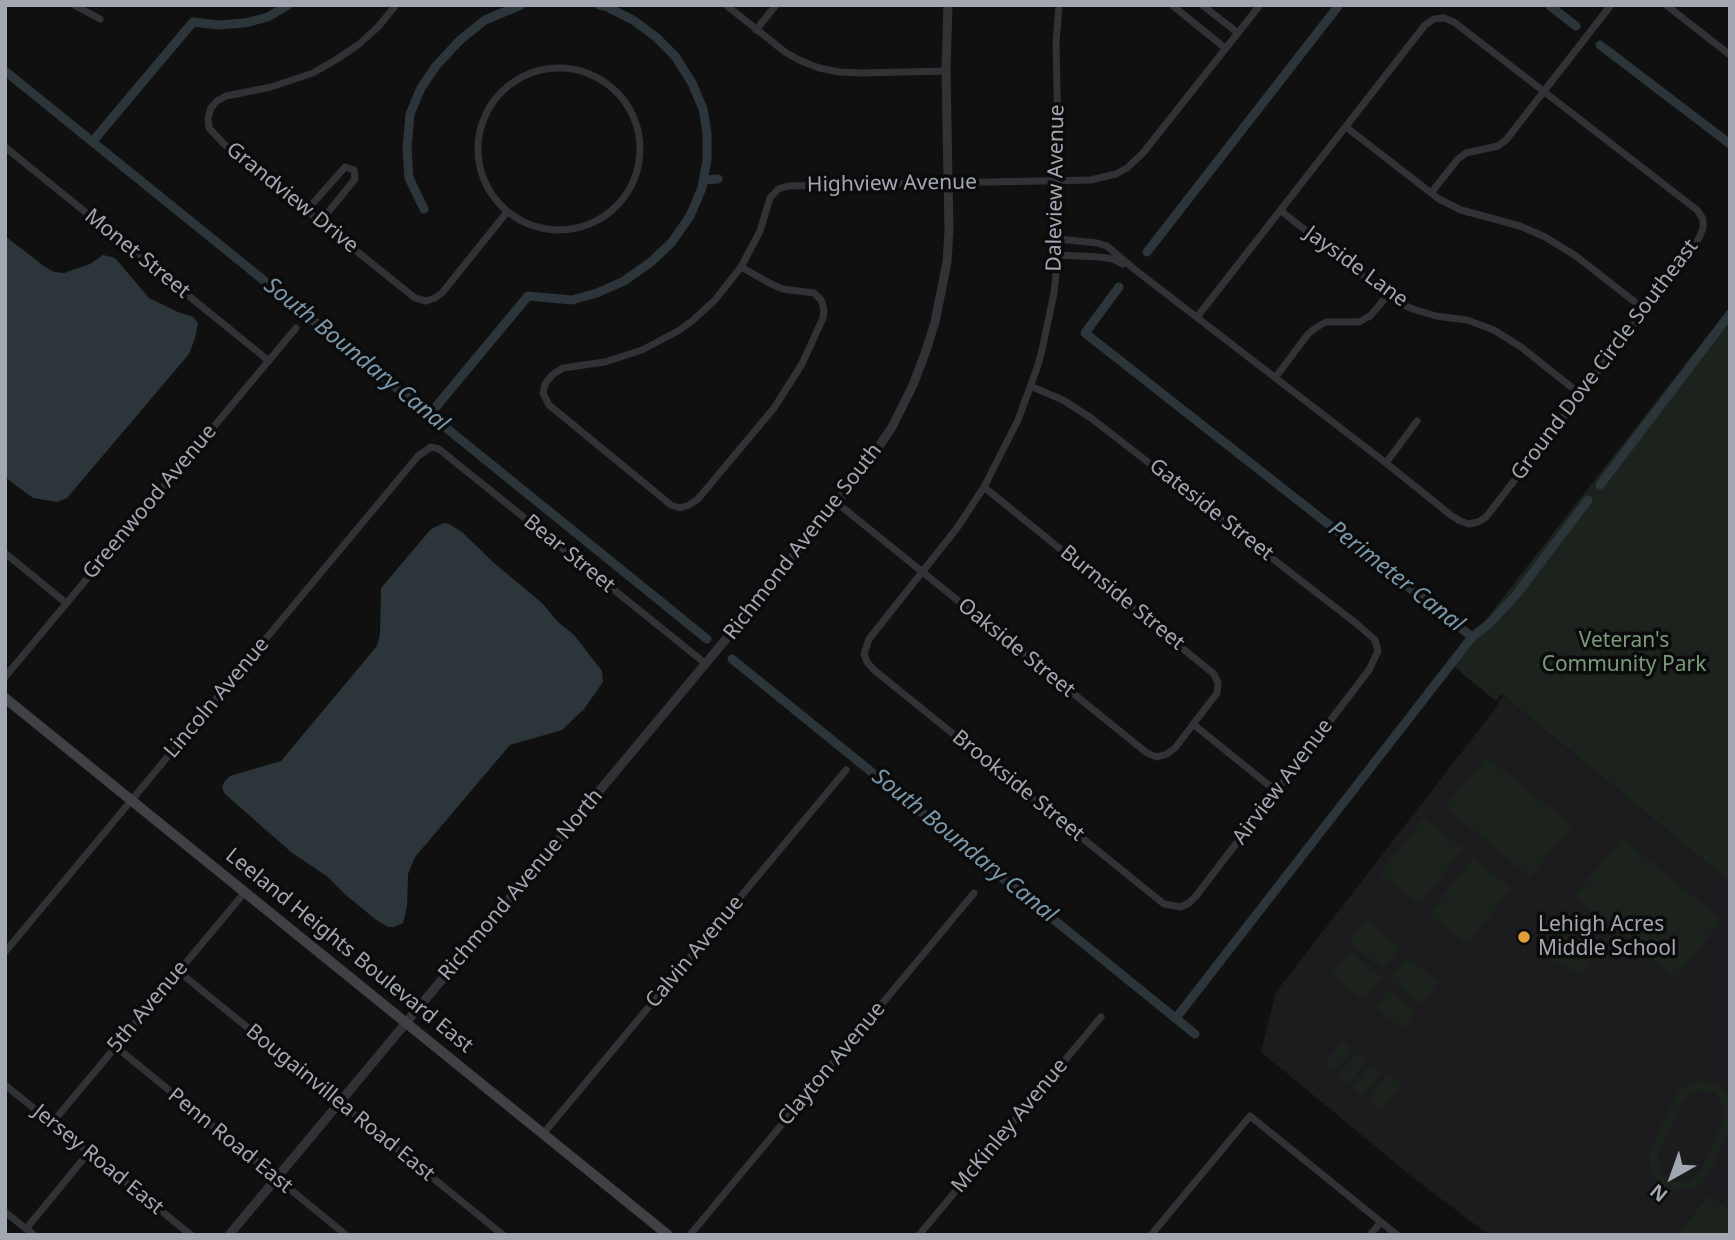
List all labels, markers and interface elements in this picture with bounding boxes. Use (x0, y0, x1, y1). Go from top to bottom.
street label: Daleview Avenue (1042, 104, 1070, 272)
street label: Grandview Drive (221, 137, 363, 259)
street label: Highview Avenue (807, 170, 977, 198)
street label: Monet Street (79, 204, 195, 304)
street label: Jayside Lane (1299, 221, 1413, 313)
street label: Ground Dove Circle Southeast (1506, 235, 1704, 485)
water label: South Boundary Canal (258, 272, 454, 438)
street label: Greenwood Avenue (78, 420, 222, 584)
street label: Richmond Avenue South (719, 439, 887, 645)
street label: Gateside Street (1144, 454, 1278, 566)
street label: Bear Street (518, 510, 620, 598)
water label: Perimeter Canal (1323, 516, 1469, 638)
street label: Burnside Street (1055, 540, 1189, 656)
street label: Oakside Street (952, 593, 1080, 703)
park label: Veteran's Community Park (1542, 628, 1706, 678)
street label: Lincoln Avenue (159, 633, 275, 763)
street label: Airview Avenue (1228, 714, 1338, 850)
street label: Brookside Street (947, 725, 1089, 847)
water label: South Boundary Canal (866, 763, 1062, 929)
street label: Richmond Avenue North (433, 784, 609, 986)
street label: Leeland Heights Boulevard East (220, 843, 478, 1059)
street label: Calvin Avenue (641, 891, 749, 1013)
place label: Lehigh Acres Middle School (1538, 912, 1676, 962)
marker: Lehigh Acres Middle School (1516, 929, 1532, 945)
street label: 5th Avenue (102, 956, 194, 1058)
street label: Clayton Avenue (773, 997, 891, 1131)
street label: Bougainvillea Road East (241, 1019, 439, 1187)
street label: McKinley Avenue (947, 1054, 1073, 1198)
street label: Penn Road East (163, 1083, 297, 1199)
street label: Jersey Road East (28, 1100, 168, 1220)
north arrow (1637, 1142, 1707, 1212)
text: N (1644, 1178, 1673, 1208)

